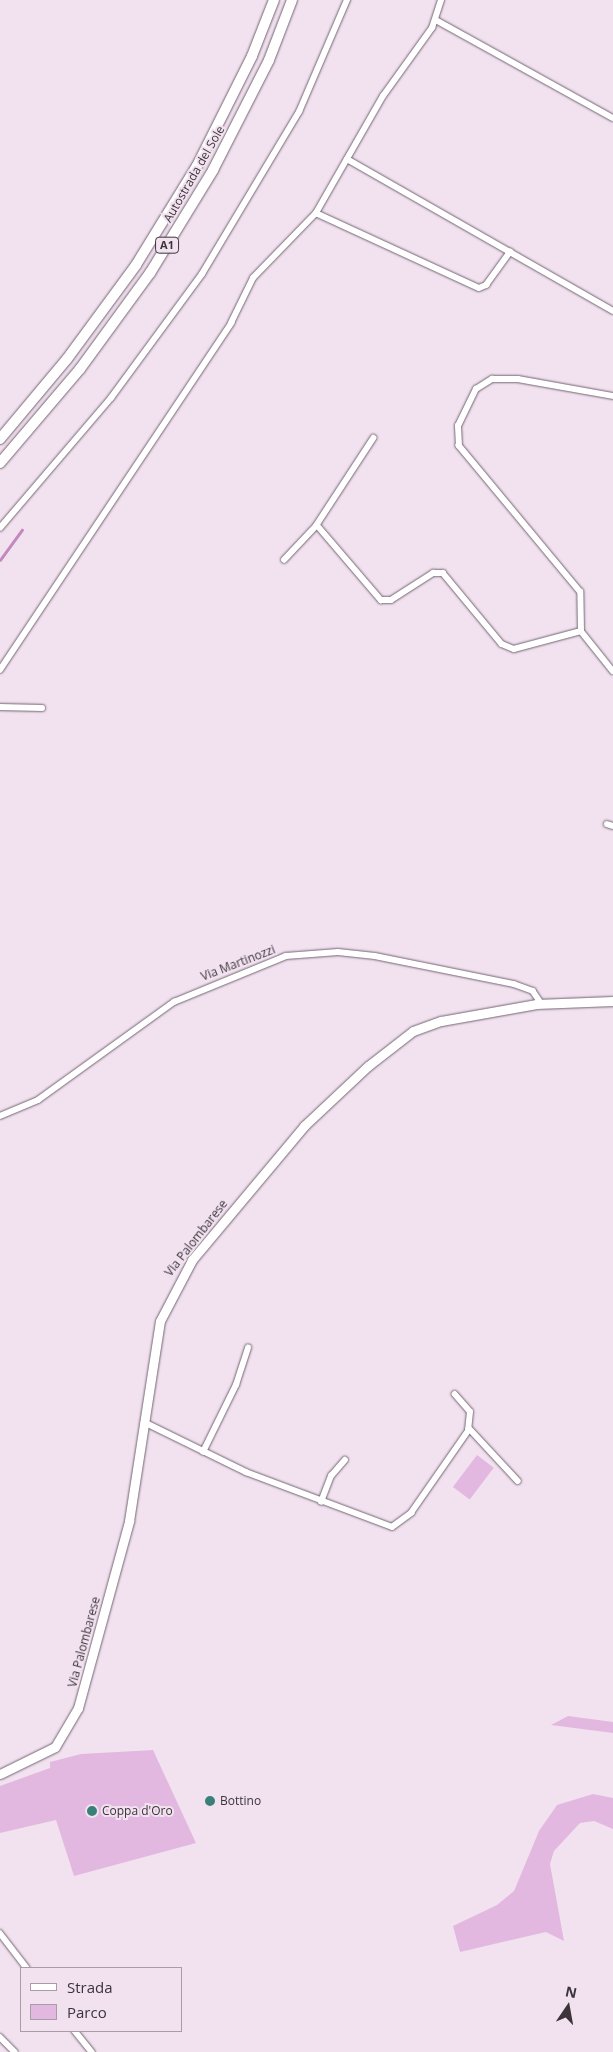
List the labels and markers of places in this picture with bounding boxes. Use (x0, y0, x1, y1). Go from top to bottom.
place label: Bottino (220, 1794, 261, 1808)
marker: Bottino (204, 1795, 216, 1807)
place label: Coppa d'Oro (102, 1804, 173, 1818)
marker: Coppa d'Oro (86, 1805, 98, 1817)

